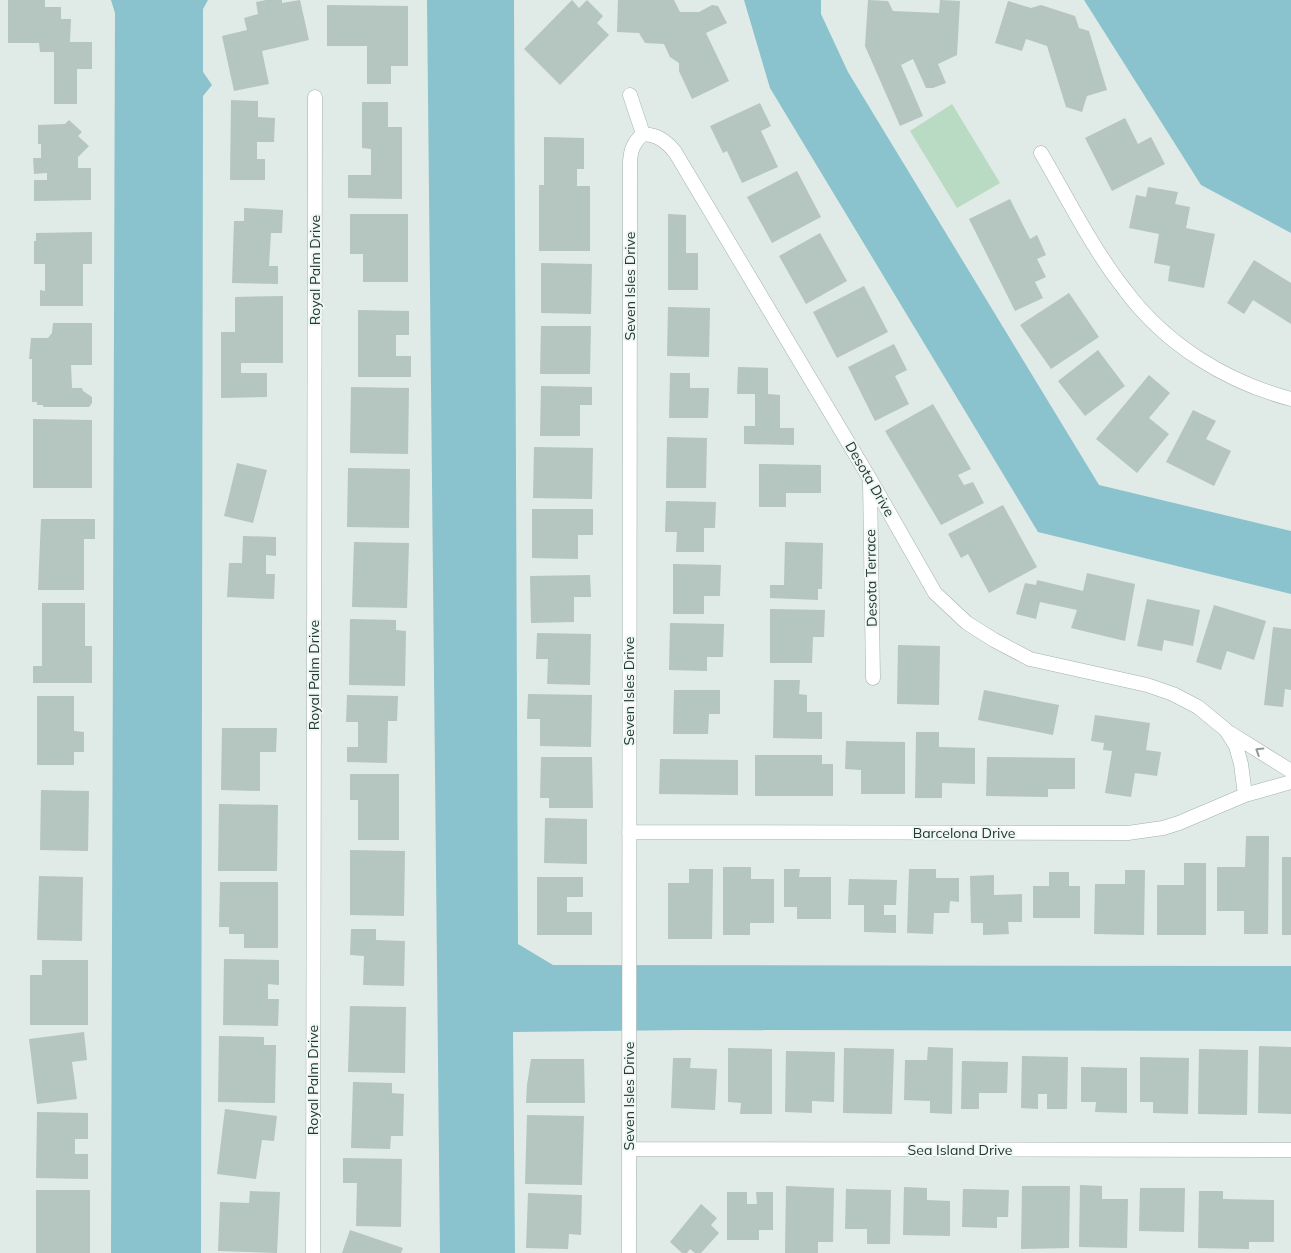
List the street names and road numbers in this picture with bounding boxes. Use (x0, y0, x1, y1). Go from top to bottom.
street label: Royal Palm Drive (306, 215, 324, 325)
street label: Seven Isles Drive (621, 232, 639, 341)
street label: Desota Drive (841, 438, 899, 520)
street label: Desota Terrace (861, 529, 881, 627)
street label: Royal Palm Drive (305, 620, 323, 730)
street label: Seven Isles Drive (620, 637, 638, 746)
street label: Barcelona Drive (913, 824, 1015, 842)
street label: Royal Palm Drive (304, 1025, 322, 1135)
street label: Seven Isles Drive (620, 1042, 638, 1151)
street label: Sea Island Drive (908, 1141, 1012, 1159)

